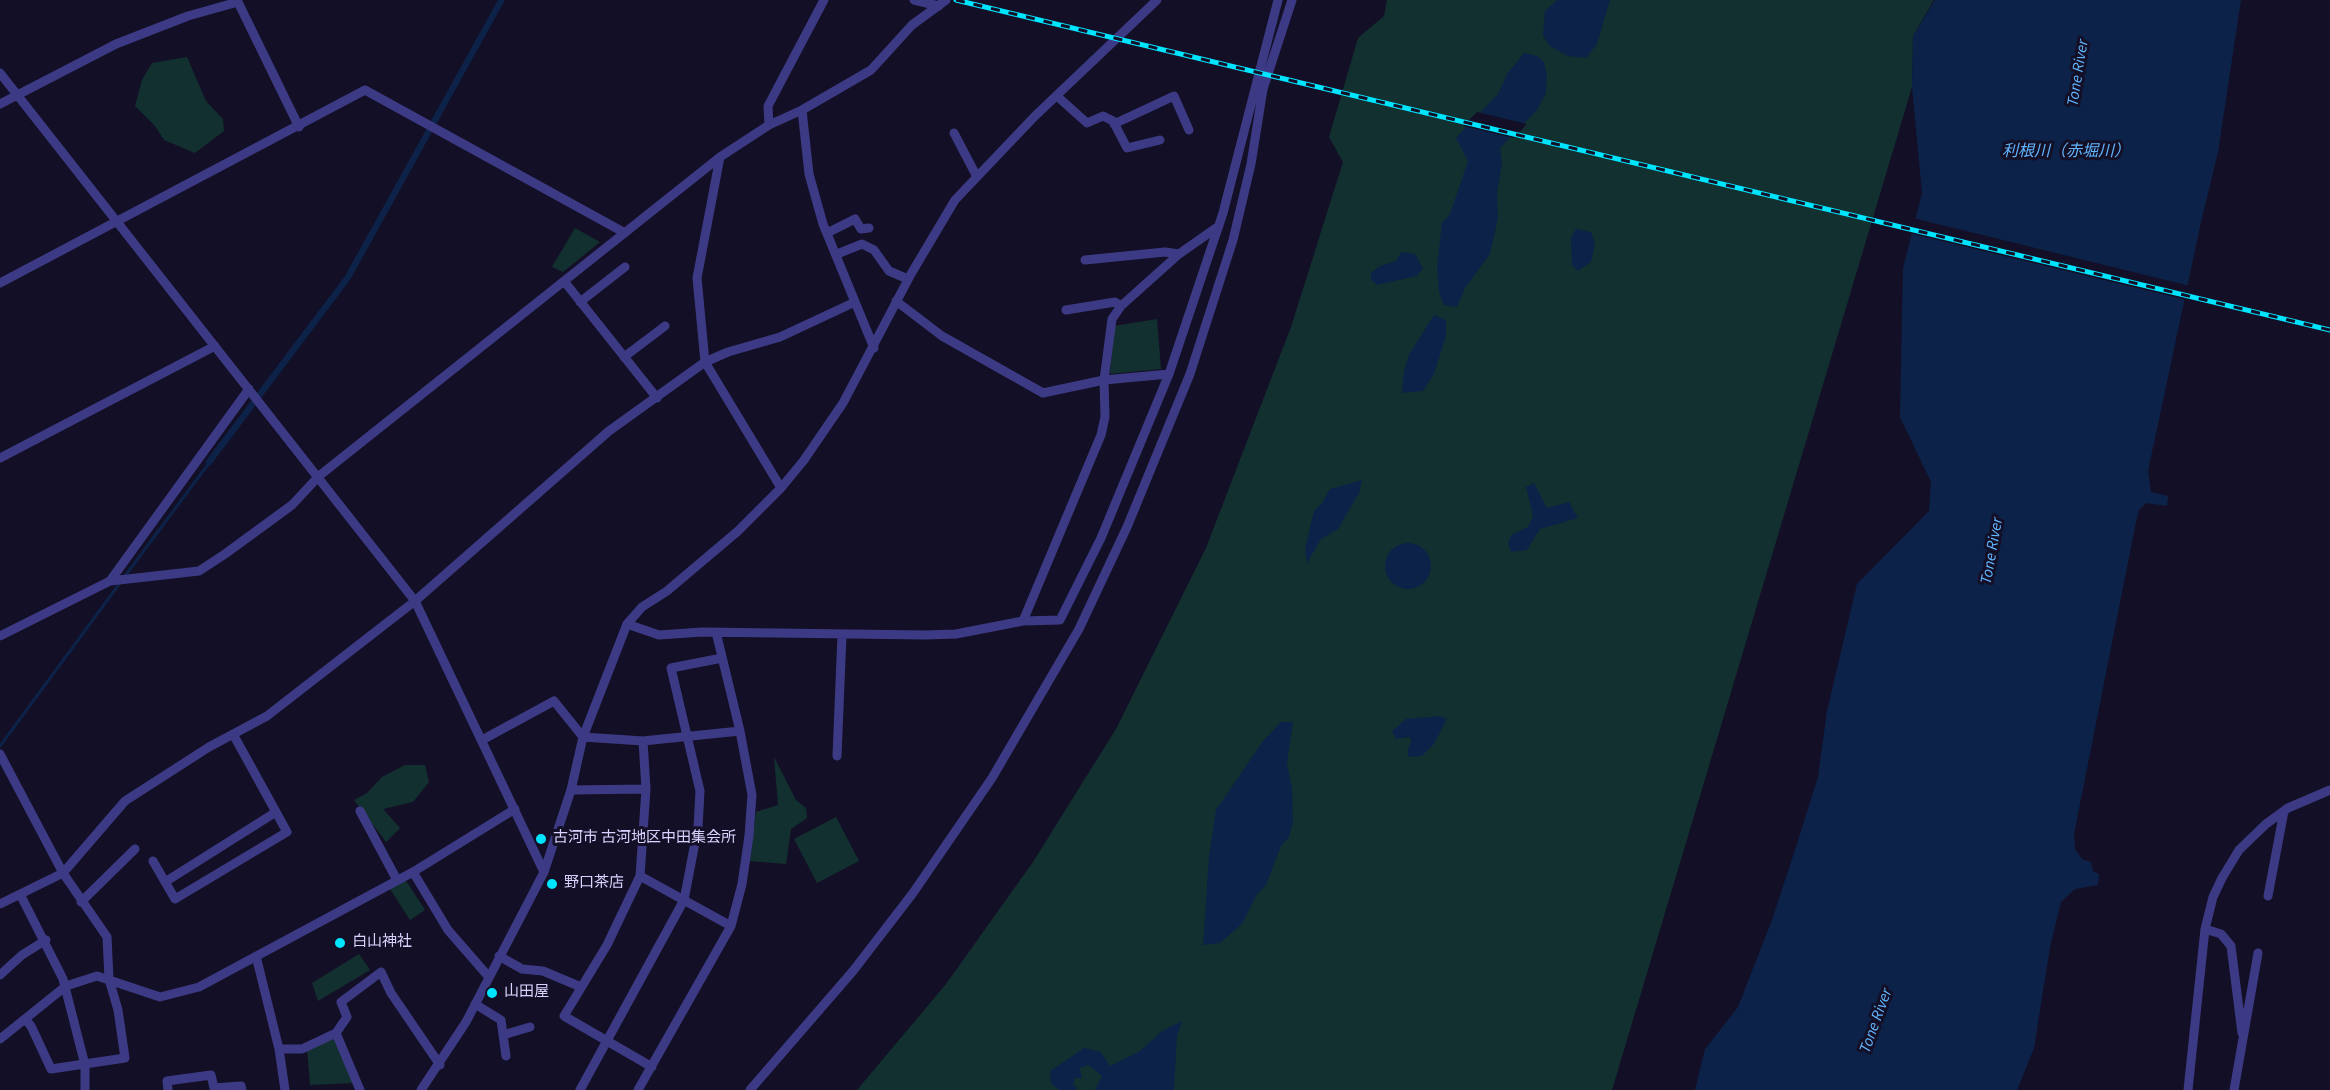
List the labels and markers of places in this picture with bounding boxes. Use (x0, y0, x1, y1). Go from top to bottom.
place label: 古河市 古河地区中田集会所 (553, 830, 736, 848)
marker: 古河市 古河地区中田集会所 (534, 832, 548, 846)
place label: 野口茶店 (564, 875, 624, 893)
marker: 野口茶店 (545, 877, 559, 891)
place label: 白山神社 (352, 934, 412, 952)
marker: 白山神社 (333, 936, 347, 950)
place label: 山田屋 (504, 984, 549, 1002)
marker: 山田屋 (485, 986, 499, 1000)

